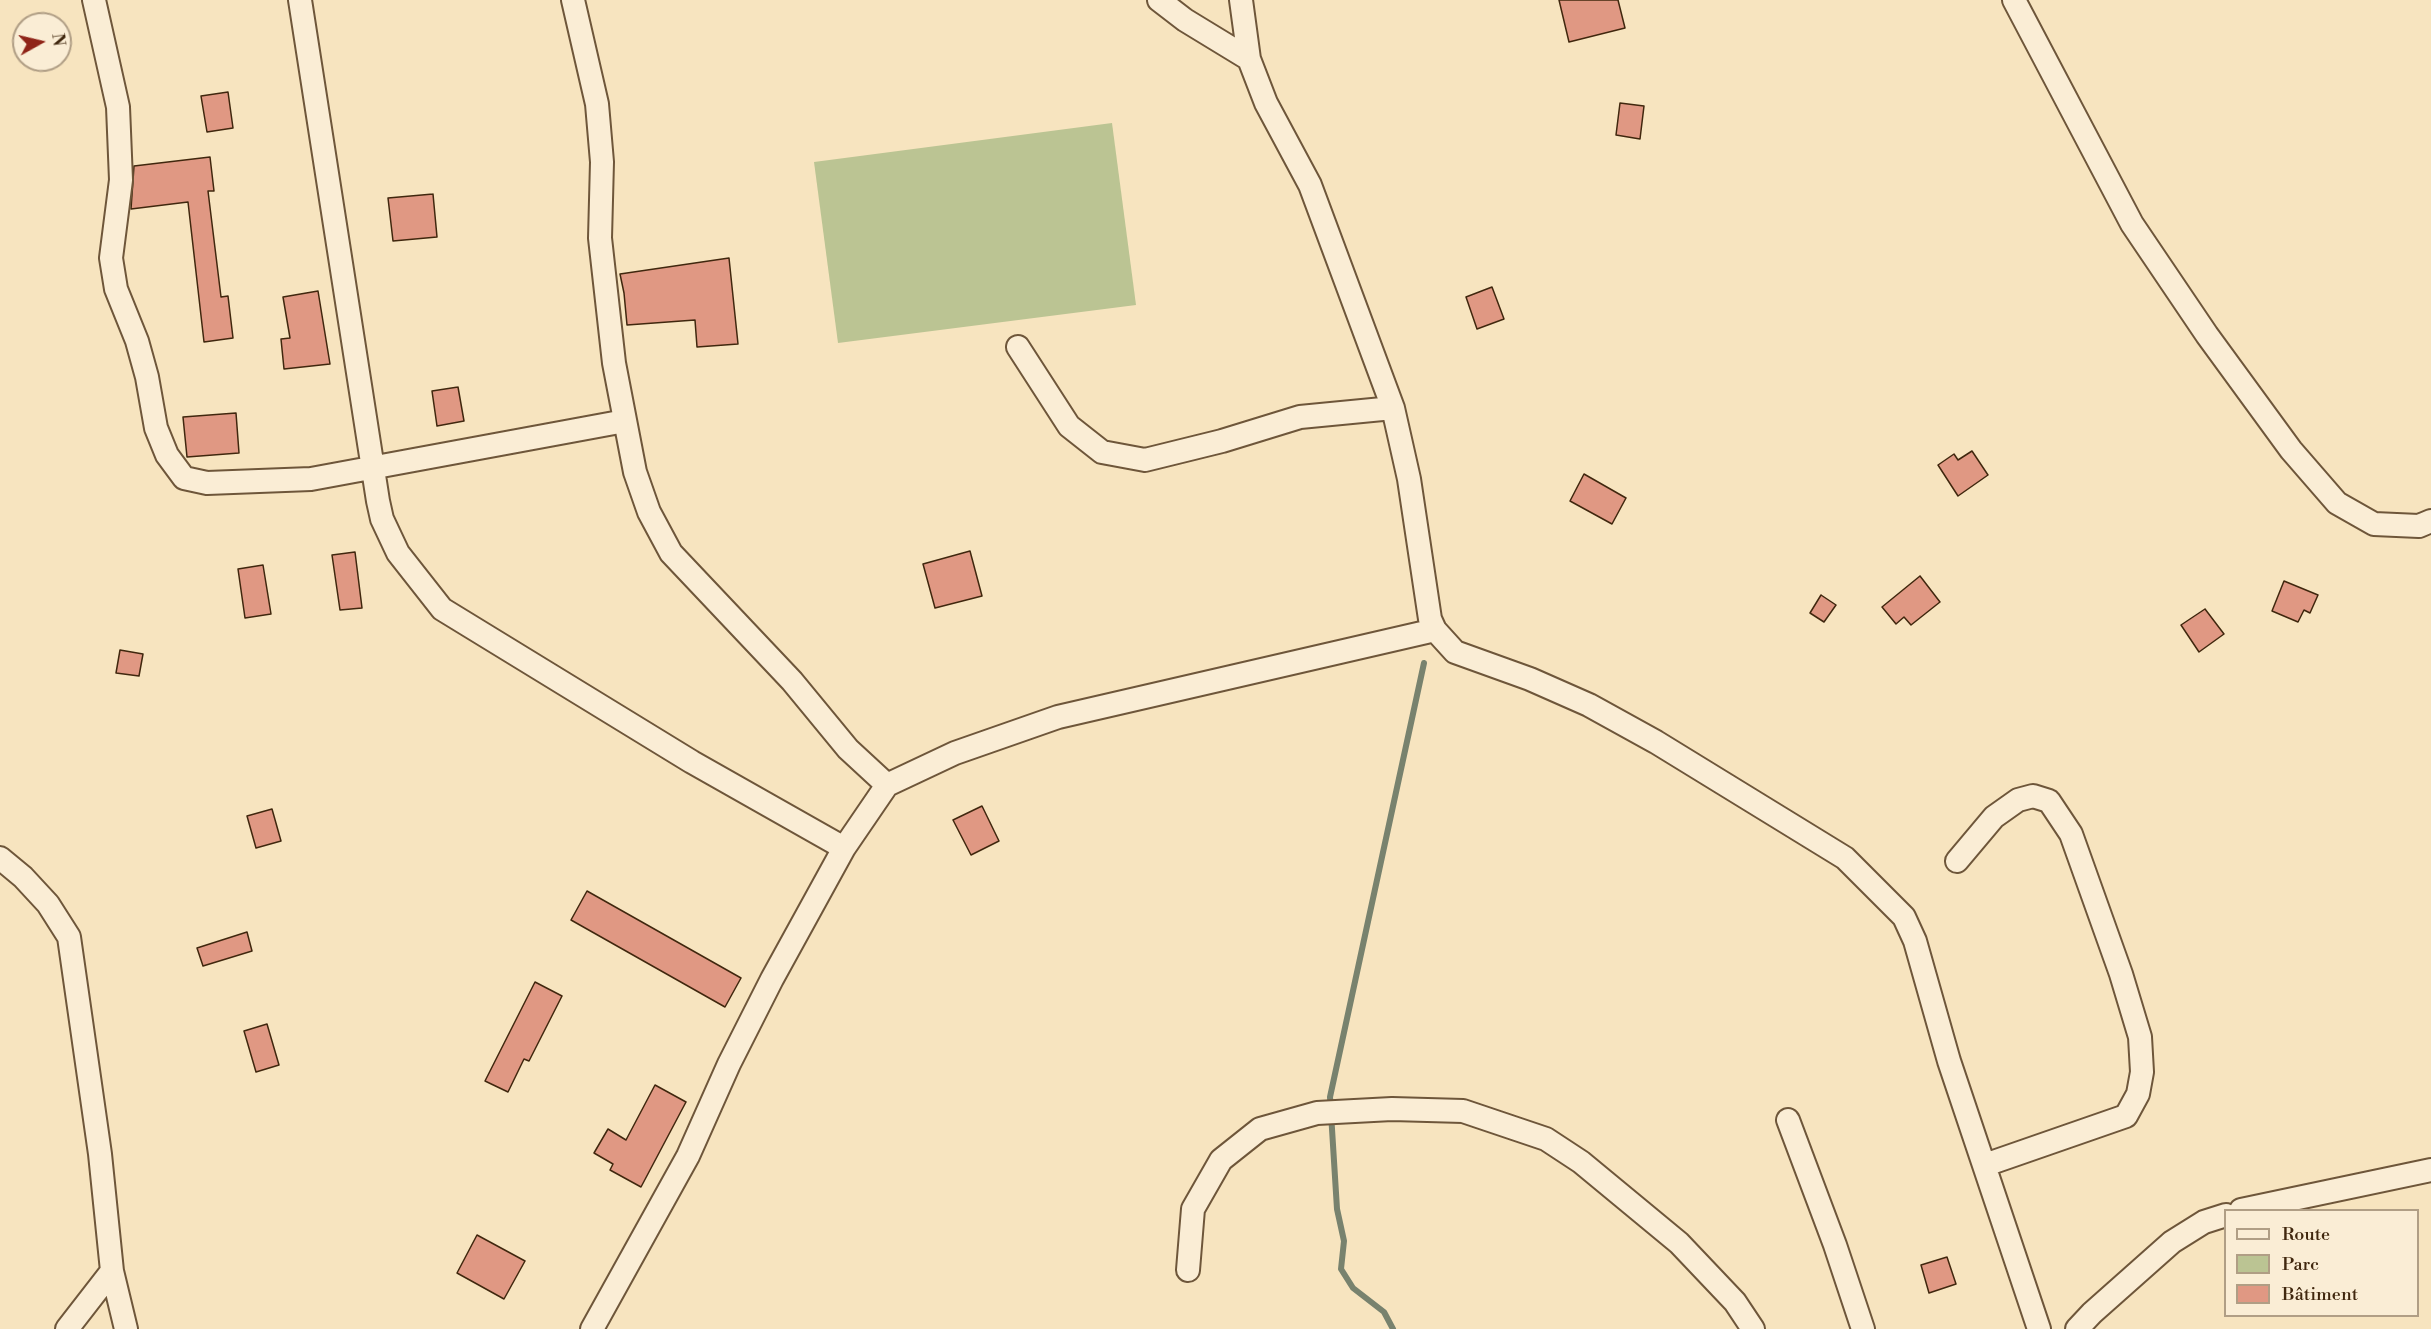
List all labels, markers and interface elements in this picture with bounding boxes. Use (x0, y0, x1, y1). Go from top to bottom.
north arrow (12, 12, 72, 72)
text: N (47, 32, 69, 47)
legend (2224, 1209, 2419, 1317)
text: Route (2282, 1223, 2330, 1246)
text: Parc (2282, 1253, 2319, 1276)
text: Bâtiment (2282, 1283, 2358, 1306)

